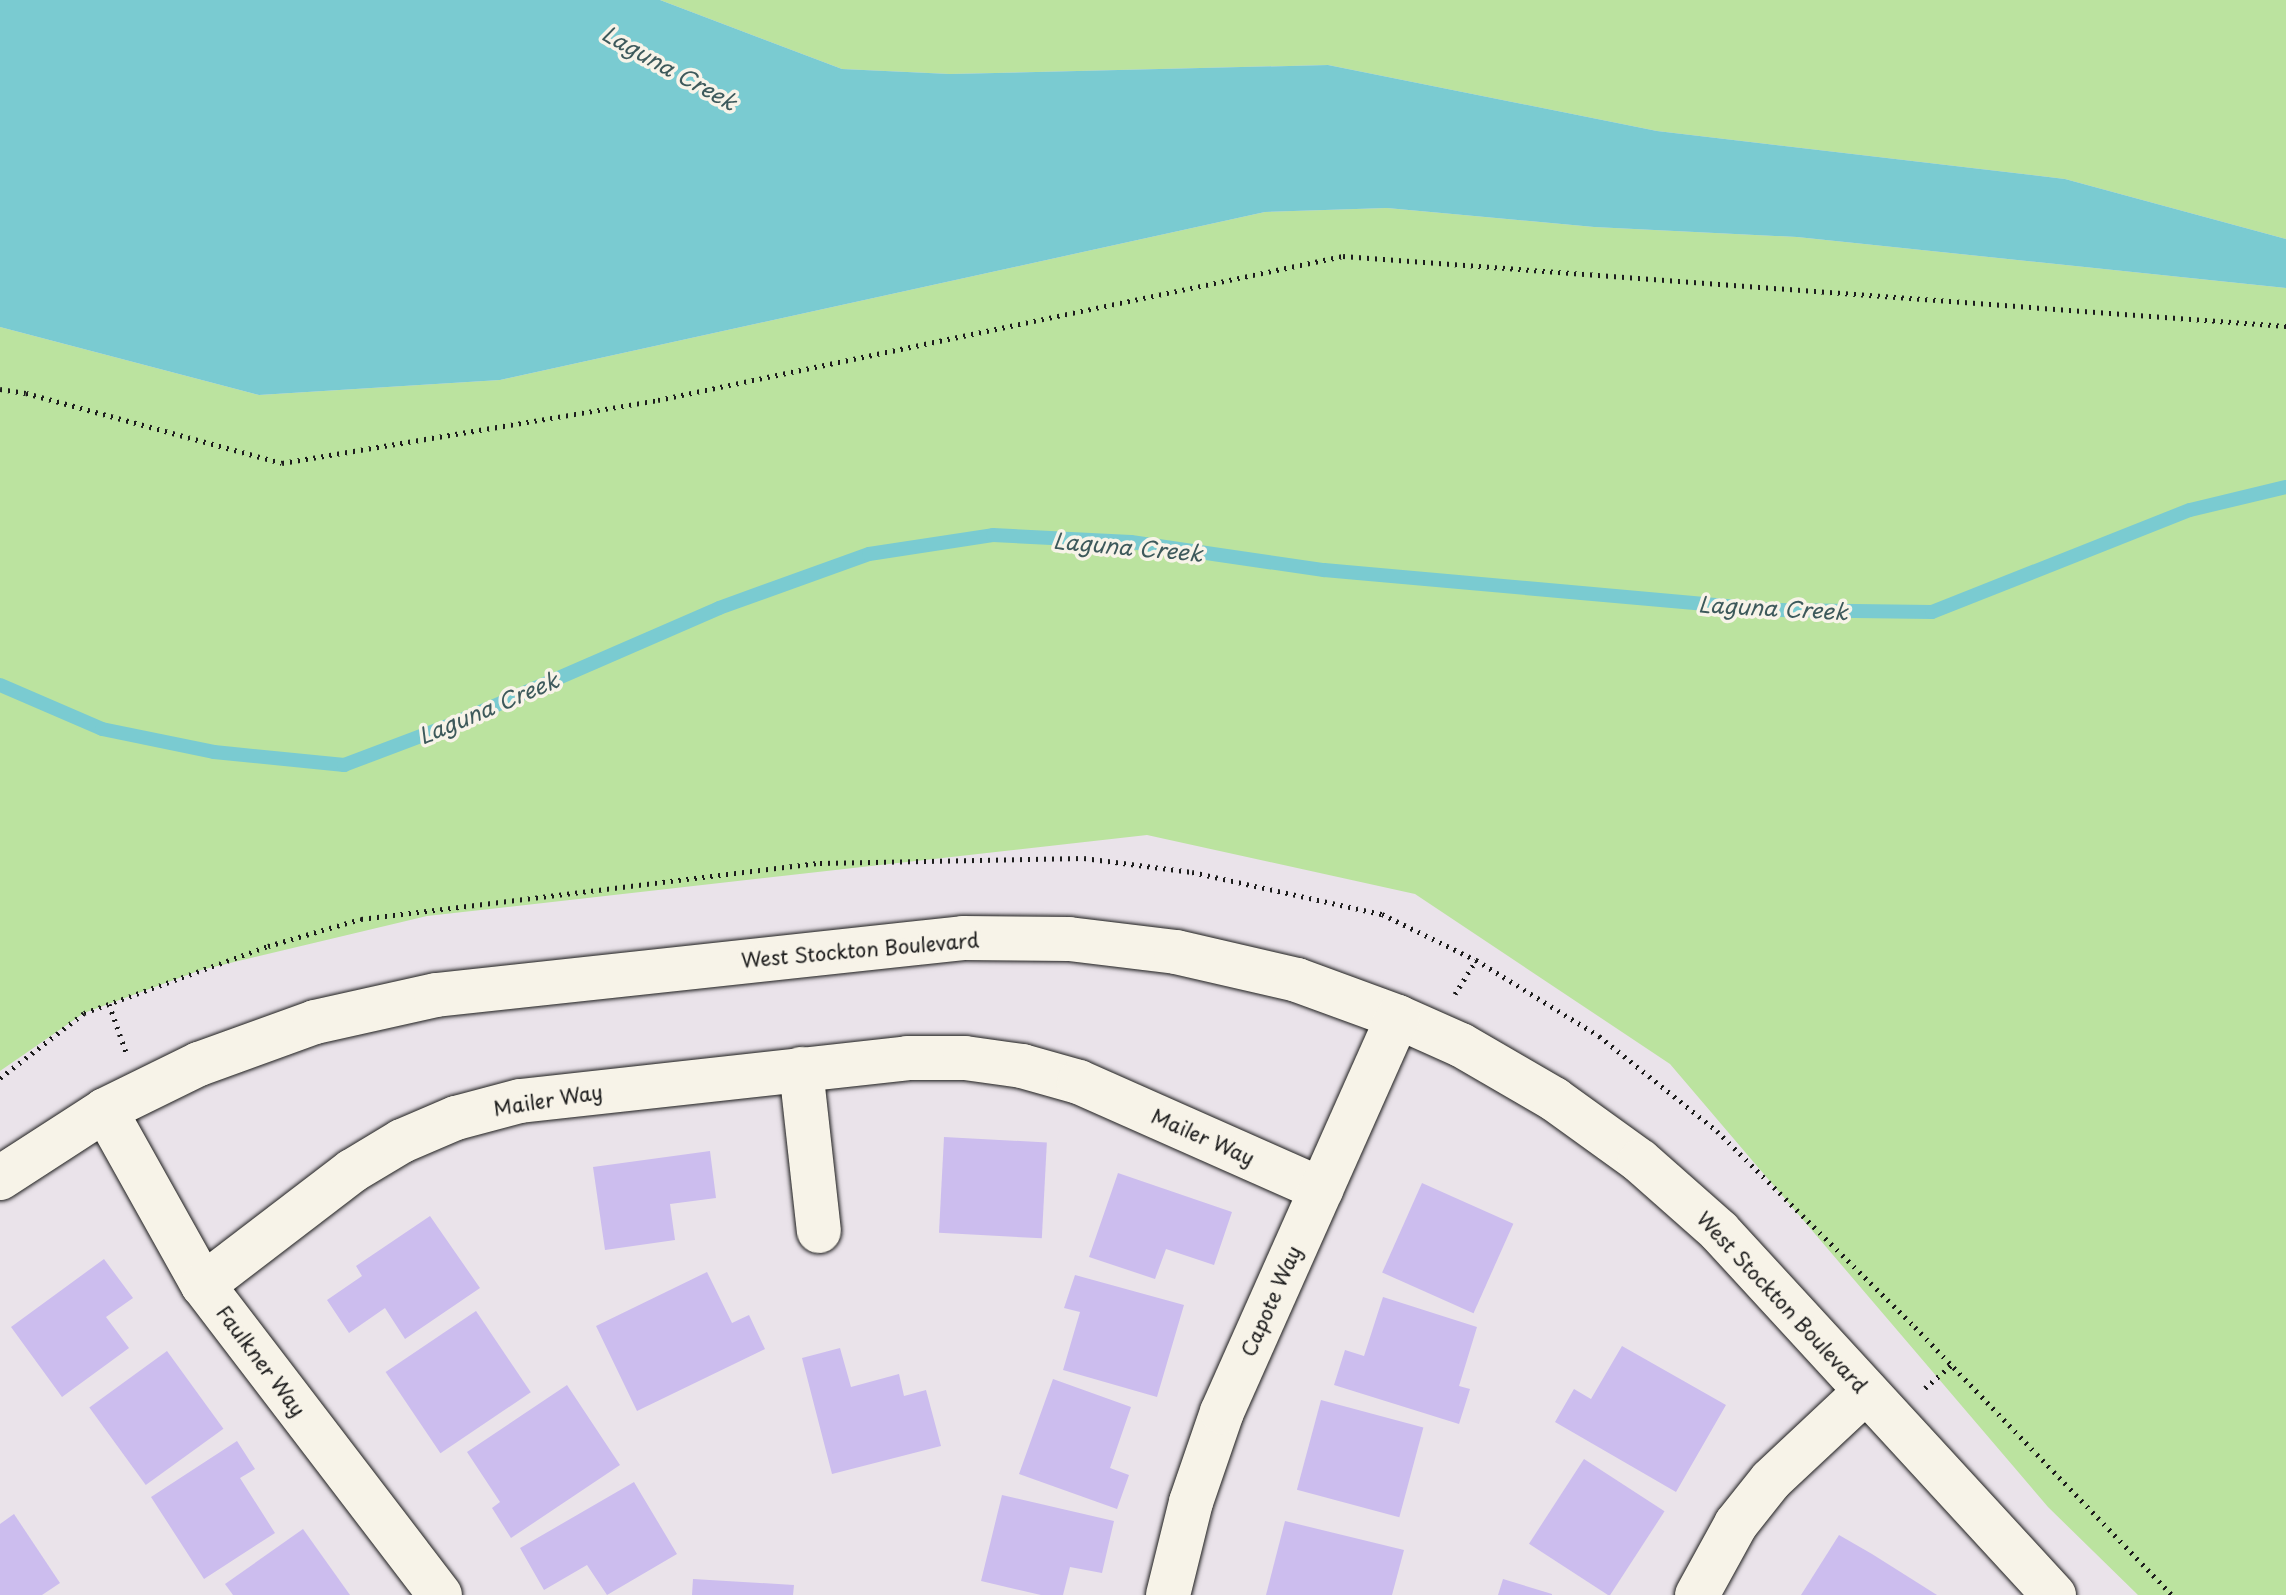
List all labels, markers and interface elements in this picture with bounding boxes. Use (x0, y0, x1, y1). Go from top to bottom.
water label: Laguna Creek (598, 19, 742, 115)
water label: Laguna Creek (1052, 526, 1204, 566)
water label: Laguna Creek (1698, 590, 1848, 624)
water label: Laguna Creek (414, 666, 562, 748)
street label: West Stockton Boulevard (740, 928, 980, 972)
street label: Mailer Way (491, 1079, 605, 1121)
street label: Mailer Way (1147, 1103, 1259, 1171)
street label: West Stockton Boulevard (1691, 1206, 1873, 1398)
street label: Capote Way (1236, 1242, 1306, 1360)
street label: Faulkner Way (211, 1300, 311, 1422)

